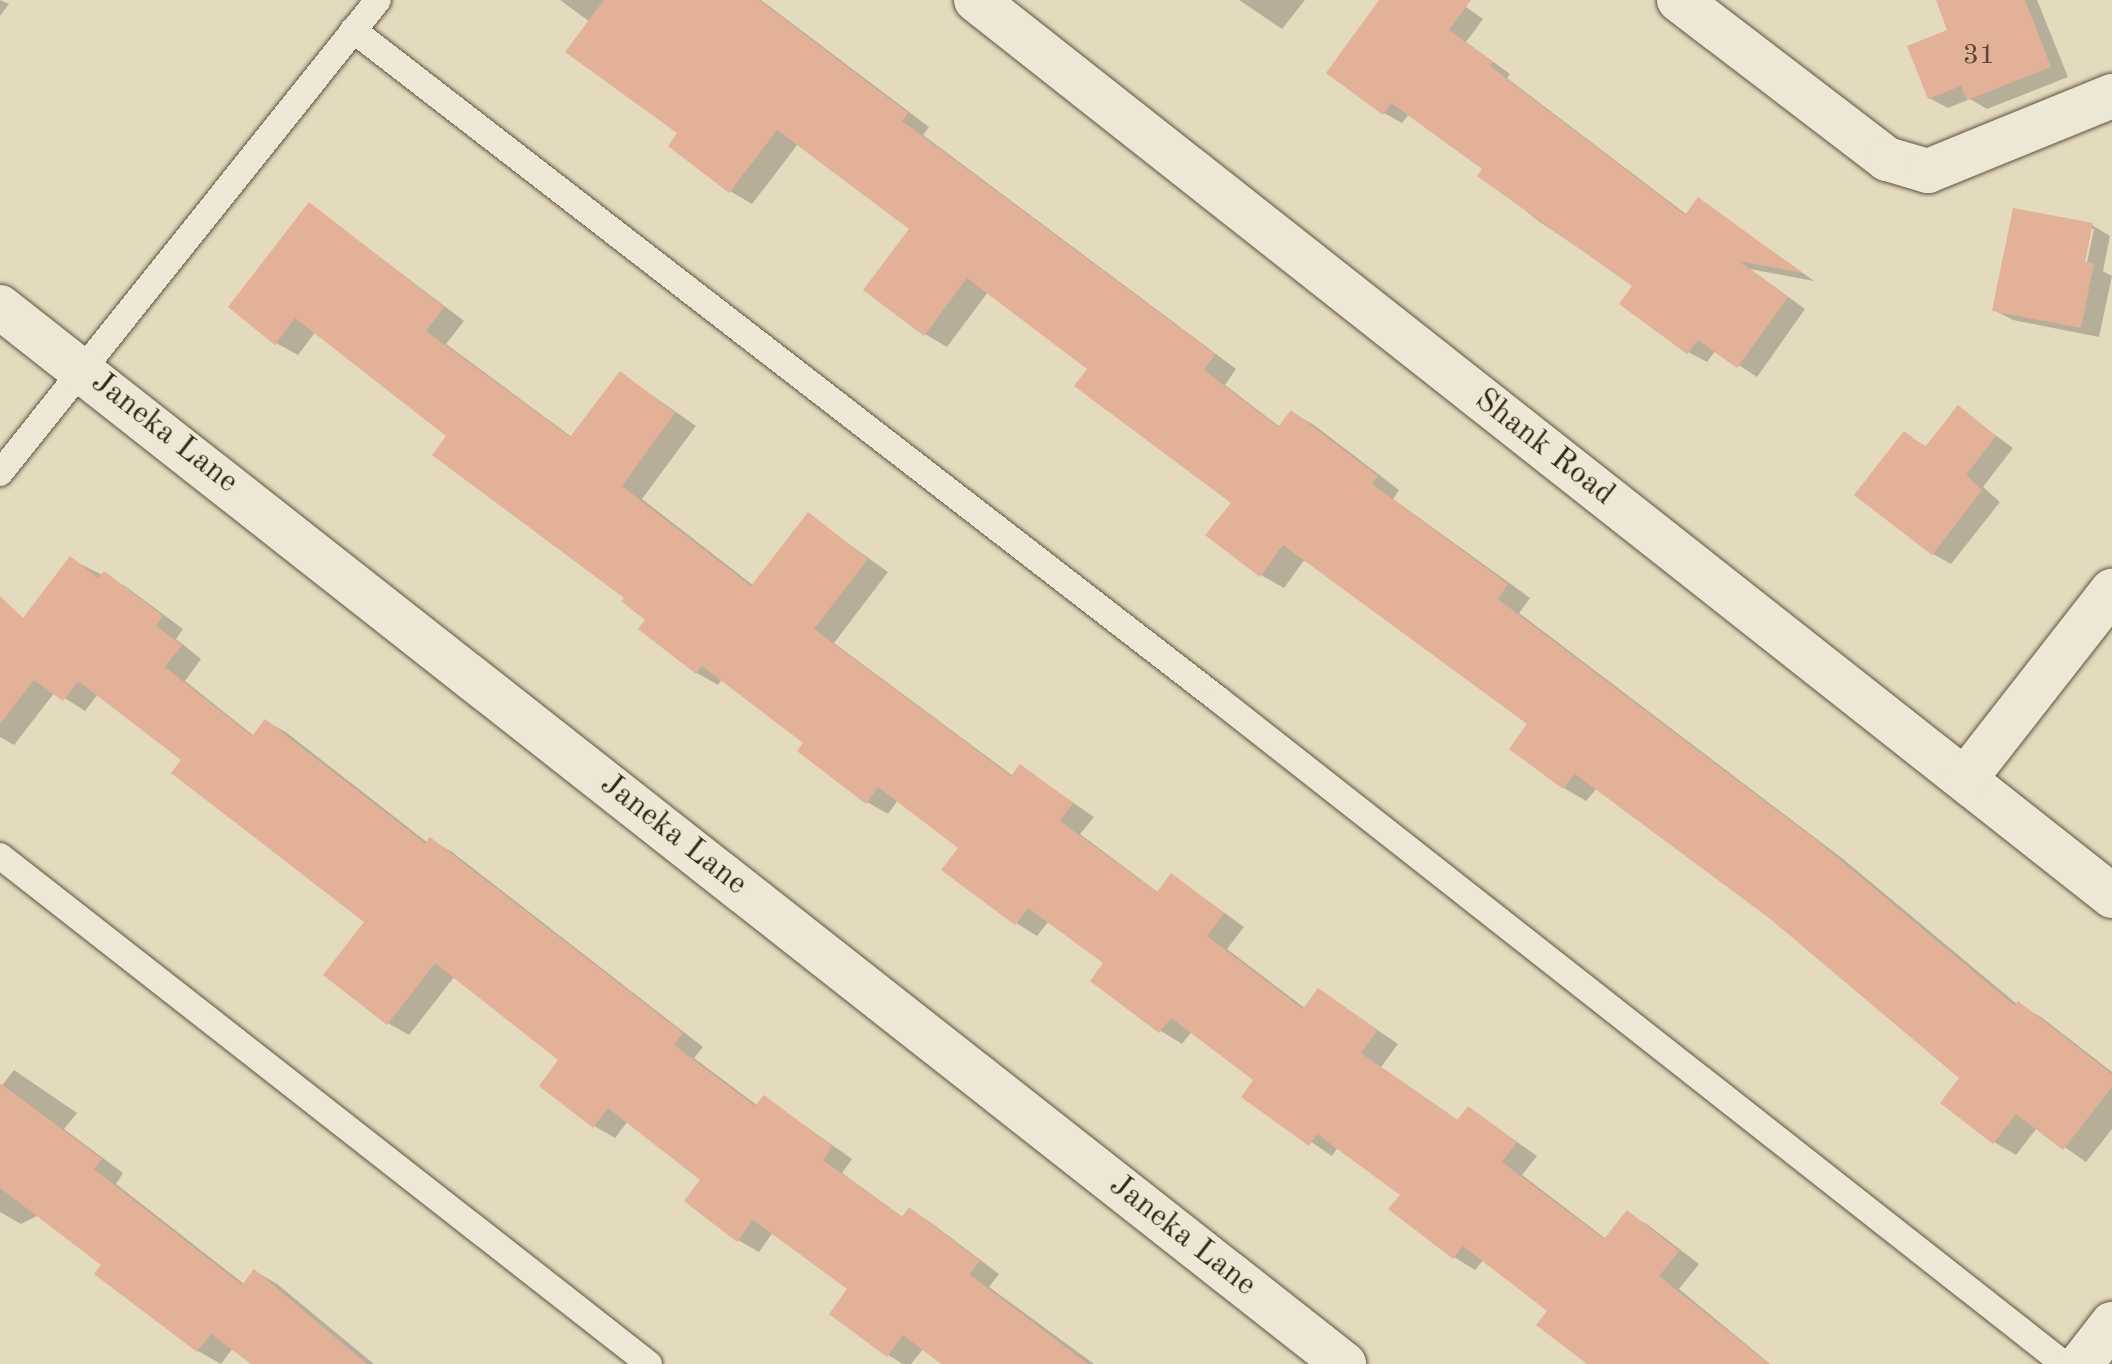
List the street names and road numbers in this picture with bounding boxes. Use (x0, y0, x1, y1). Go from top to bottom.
street label: Janeka Lane (83, 364, 245, 502)
street label: Shank Road (1466, 381, 1622, 515)
street label: Janeka Lane (592, 766, 754, 904)
street label: Janeka Lane (1101, 1167, 1263, 1305)

